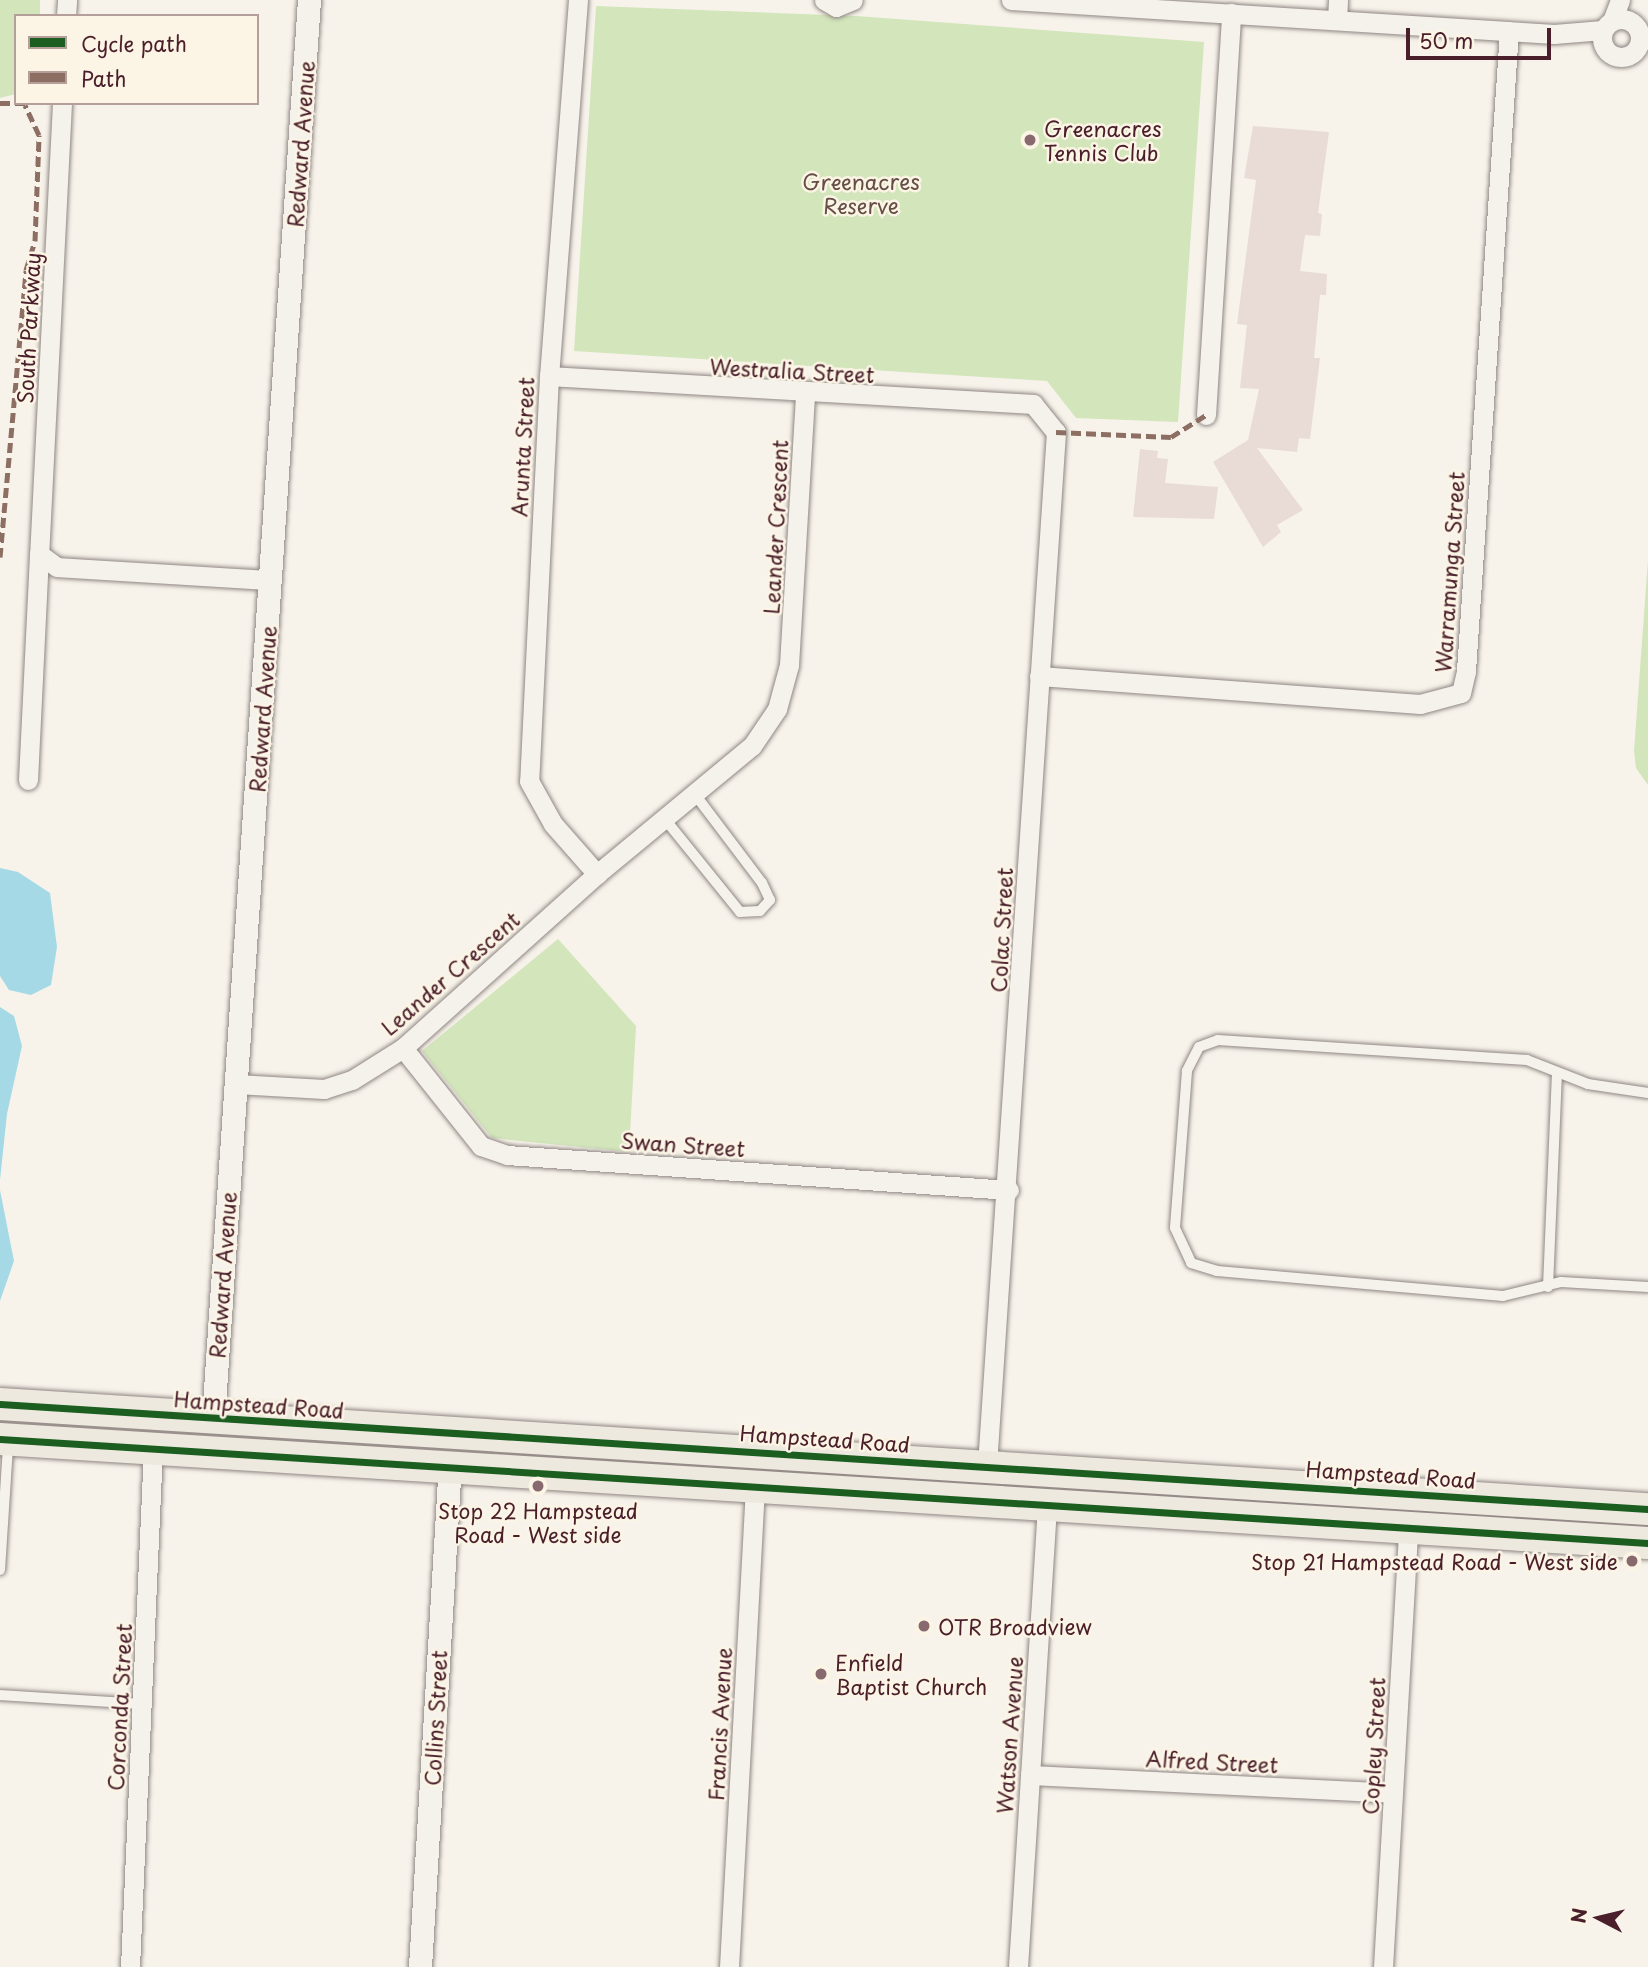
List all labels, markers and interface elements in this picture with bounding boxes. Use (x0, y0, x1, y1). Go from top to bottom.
legend (14, 14, 259, 105)
scale bar (1410, 14, 1555, 58)
text: 50 m (1419, 24, 1473, 56)
text: Cycle path (81, 27, 187, 59)
street label: Redward Avenue (282, 59, 318, 229)
text: Path (81, 62, 126, 94)
place label: Greenacres Tennis Club (1044, 115, 1162, 165)
marker: Greenacres Tennis Club (1022, 132, 1038, 148)
park label: Greenacres Reserve (802, 168, 920, 218)
street label: South Parkway (11, 251, 45, 405)
street label: Westralia Street (709, 353, 875, 387)
street label: Arunta Street (506, 376, 538, 518)
street label: Leander Crescent (758, 438, 792, 616)
street label: Warramunga Street (1429, 470, 1469, 674)
street label: Redward Avenue (244, 624, 280, 794)
street label: Colac Street (985, 866, 1017, 994)
street label: Leander Crescent (375, 905, 525, 1041)
street label: Swan Street (620, 1127, 746, 1161)
street label: Redward Avenue (204, 1190, 240, 1360)
street label: Hampstead Road (173, 1385, 345, 1423)
street label: Hampstead Road (739, 1419, 911, 1457)
street label: Hampstead Road (1305, 1455, 1477, 1493)
marker: Stop 22 Hampstead Road - West side (530, 1478, 546, 1494)
place label: Stop 22 Hampstead Road - West side (438, 1497, 638, 1547)
place label: Stop 21 Hampstead Road - West side (1246, 1548, 1618, 1574)
marker: Stop 21 Hampstead Road - West side (1624, 1553, 1640, 1569)
place label: OTR Broadview (938, 1613, 1093, 1639)
marker: OTR Broadview (916, 1618, 932, 1634)
street label: Corconda Street (102, 1623, 136, 1791)
street label: Francis Avenue (702, 1647, 736, 1801)
street label: Collins Street (419, 1649, 451, 1787)
place label: Enfield Baptist Church (835, 1649, 988, 1699)
street label: Watson Avenue (991, 1657, 1027, 1813)
marker: Enfield Baptist Church (813, 1666, 829, 1682)
street label: Copley Street (1357, 1676, 1389, 1816)
street label: Alfred Street (1145, 1745, 1279, 1777)
north arrow (1564, 1883, 1634, 1953)
text: N (1563, 1906, 1593, 1925)

